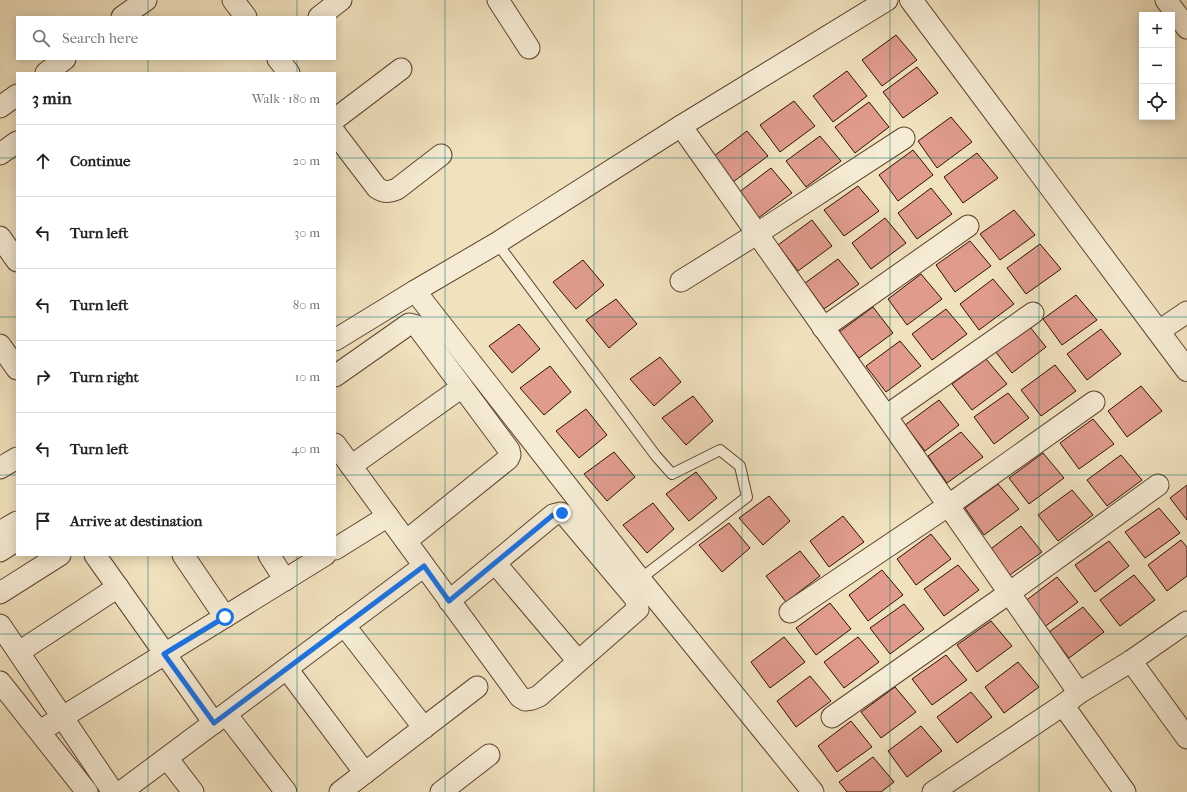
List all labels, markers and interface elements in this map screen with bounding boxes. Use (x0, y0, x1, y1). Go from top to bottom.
map controls (1139, 12, 1175, 120)
button: + (1139, 12, 1175, 48)
search box (16, 16, 336, 60)
icon: search (30, 27, 52, 49)
text: Search here (62, 29, 138, 47)
button: − (1139, 48, 1175, 84)
button: locate (1139, 84, 1175, 120)
text: 3 min (32, 88, 72, 108)
text: Walk · 180 m (252, 91, 320, 106)
icon: ahead (32, 150, 54, 172)
text: Continue (70, 152, 130, 170)
text: 20 m (293, 153, 320, 168)
icon: left (32, 222, 54, 244)
text: Turn left (70, 224, 128, 242)
text: 30 m (294, 225, 320, 240)
icon: left (32, 294, 54, 316)
text: Turn left (70, 296, 128, 314)
text: 80 m (293, 297, 320, 312)
icon: right (32, 366, 54, 388)
text: Turn right (70, 368, 139, 386)
text: 10 m (295, 369, 320, 384)
icon: left (32, 438, 54, 460)
text: Turn left (70, 440, 128, 458)
text: 40 m (292, 441, 320, 456)
route end (553, 504, 571, 522)
icon: arrive (32, 510, 54, 532)
text: Arrive at destination (70, 512, 202, 530)
route start (216, 608, 234, 626)

